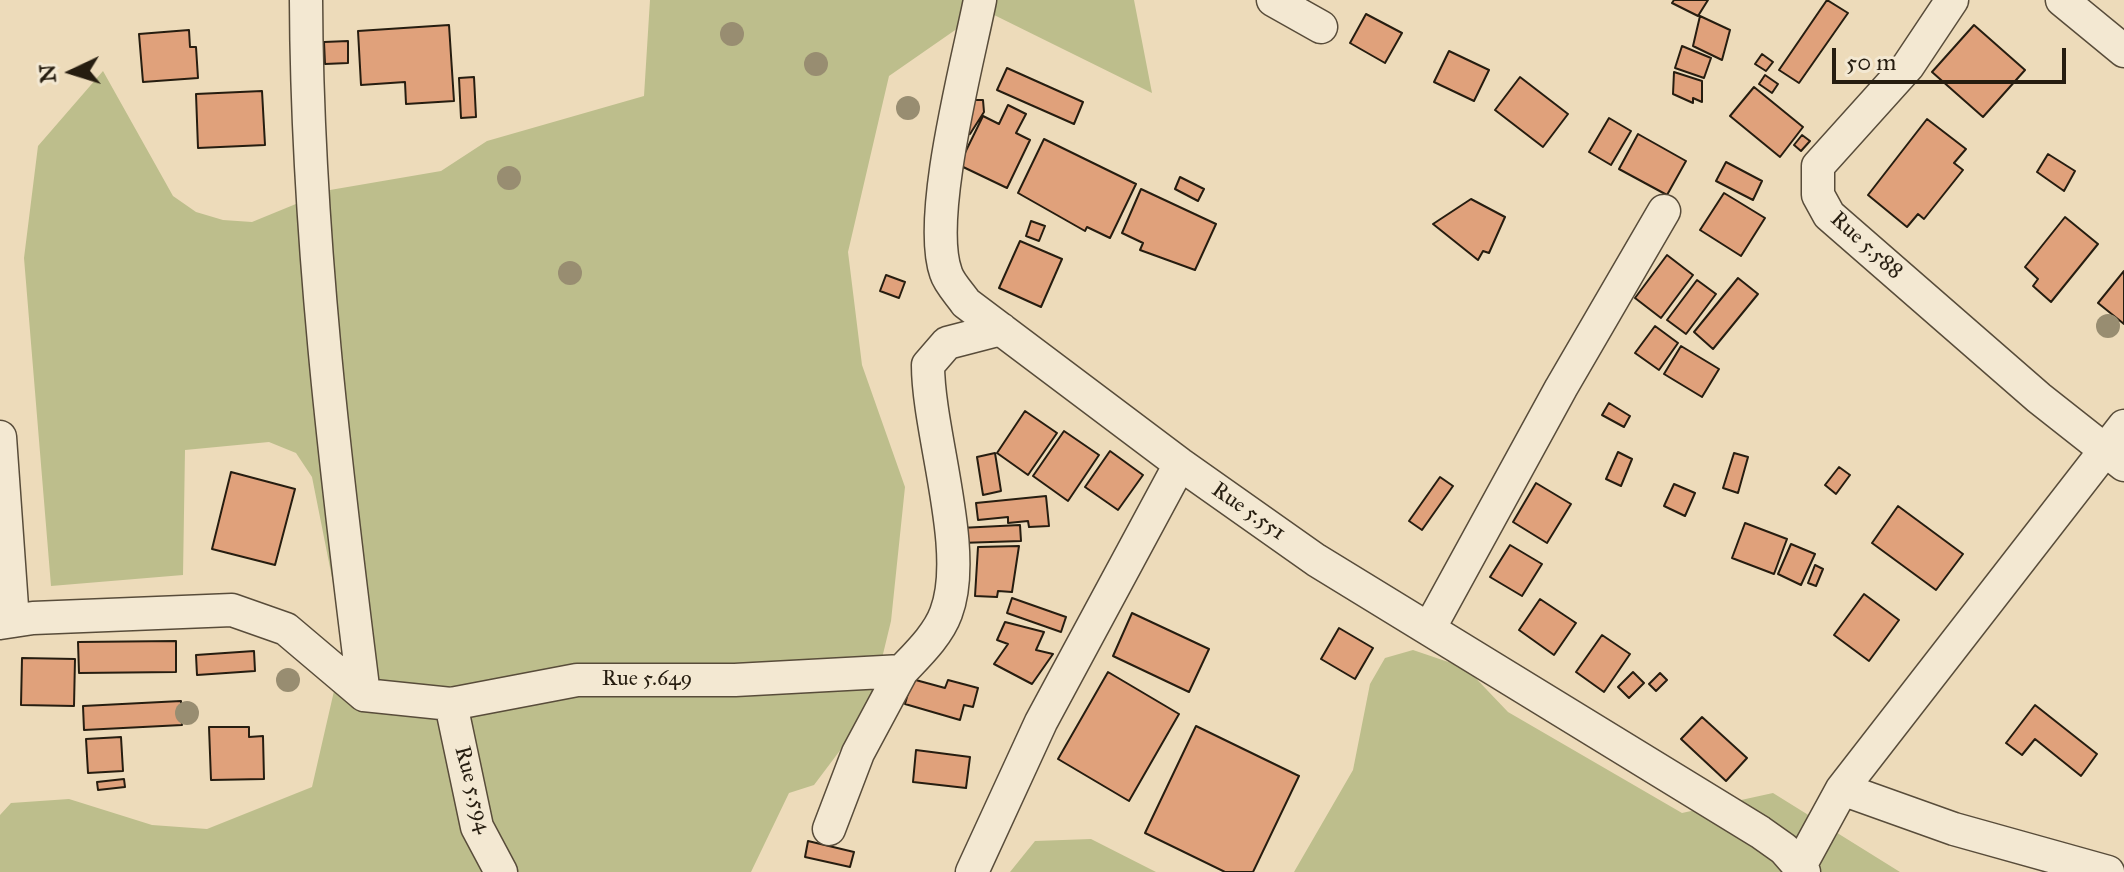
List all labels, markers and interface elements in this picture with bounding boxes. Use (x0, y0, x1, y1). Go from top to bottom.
north arrow (32, 32, 112, 112)
scale bar (1836, 32, 2070, 82)
text: 50 m (1846, 47, 1896, 77)
text: N (33, 63, 62, 84)
street label: Rue 5.588 (1824, 207, 1908, 285)
street label: Rue 5.551 (1206, 477, 1290, 547)
street label: Rue 5.649 (602, 667, 692, 693)
street label: Rue 5.594 (448, 744, 496, 836)

